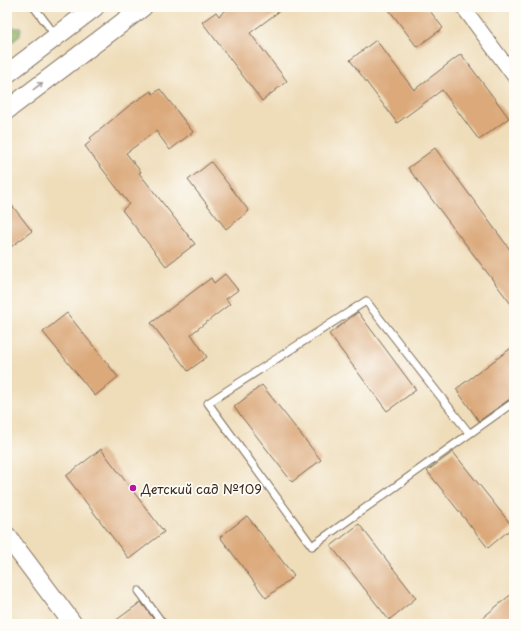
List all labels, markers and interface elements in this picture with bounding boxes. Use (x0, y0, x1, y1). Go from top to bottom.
one-way arrow (33, 82, 44, 90)
place label: Детский сад №109 (140, 479, 262, 498)
marker: Детский сад №109 (128, 483, 138, 493)

